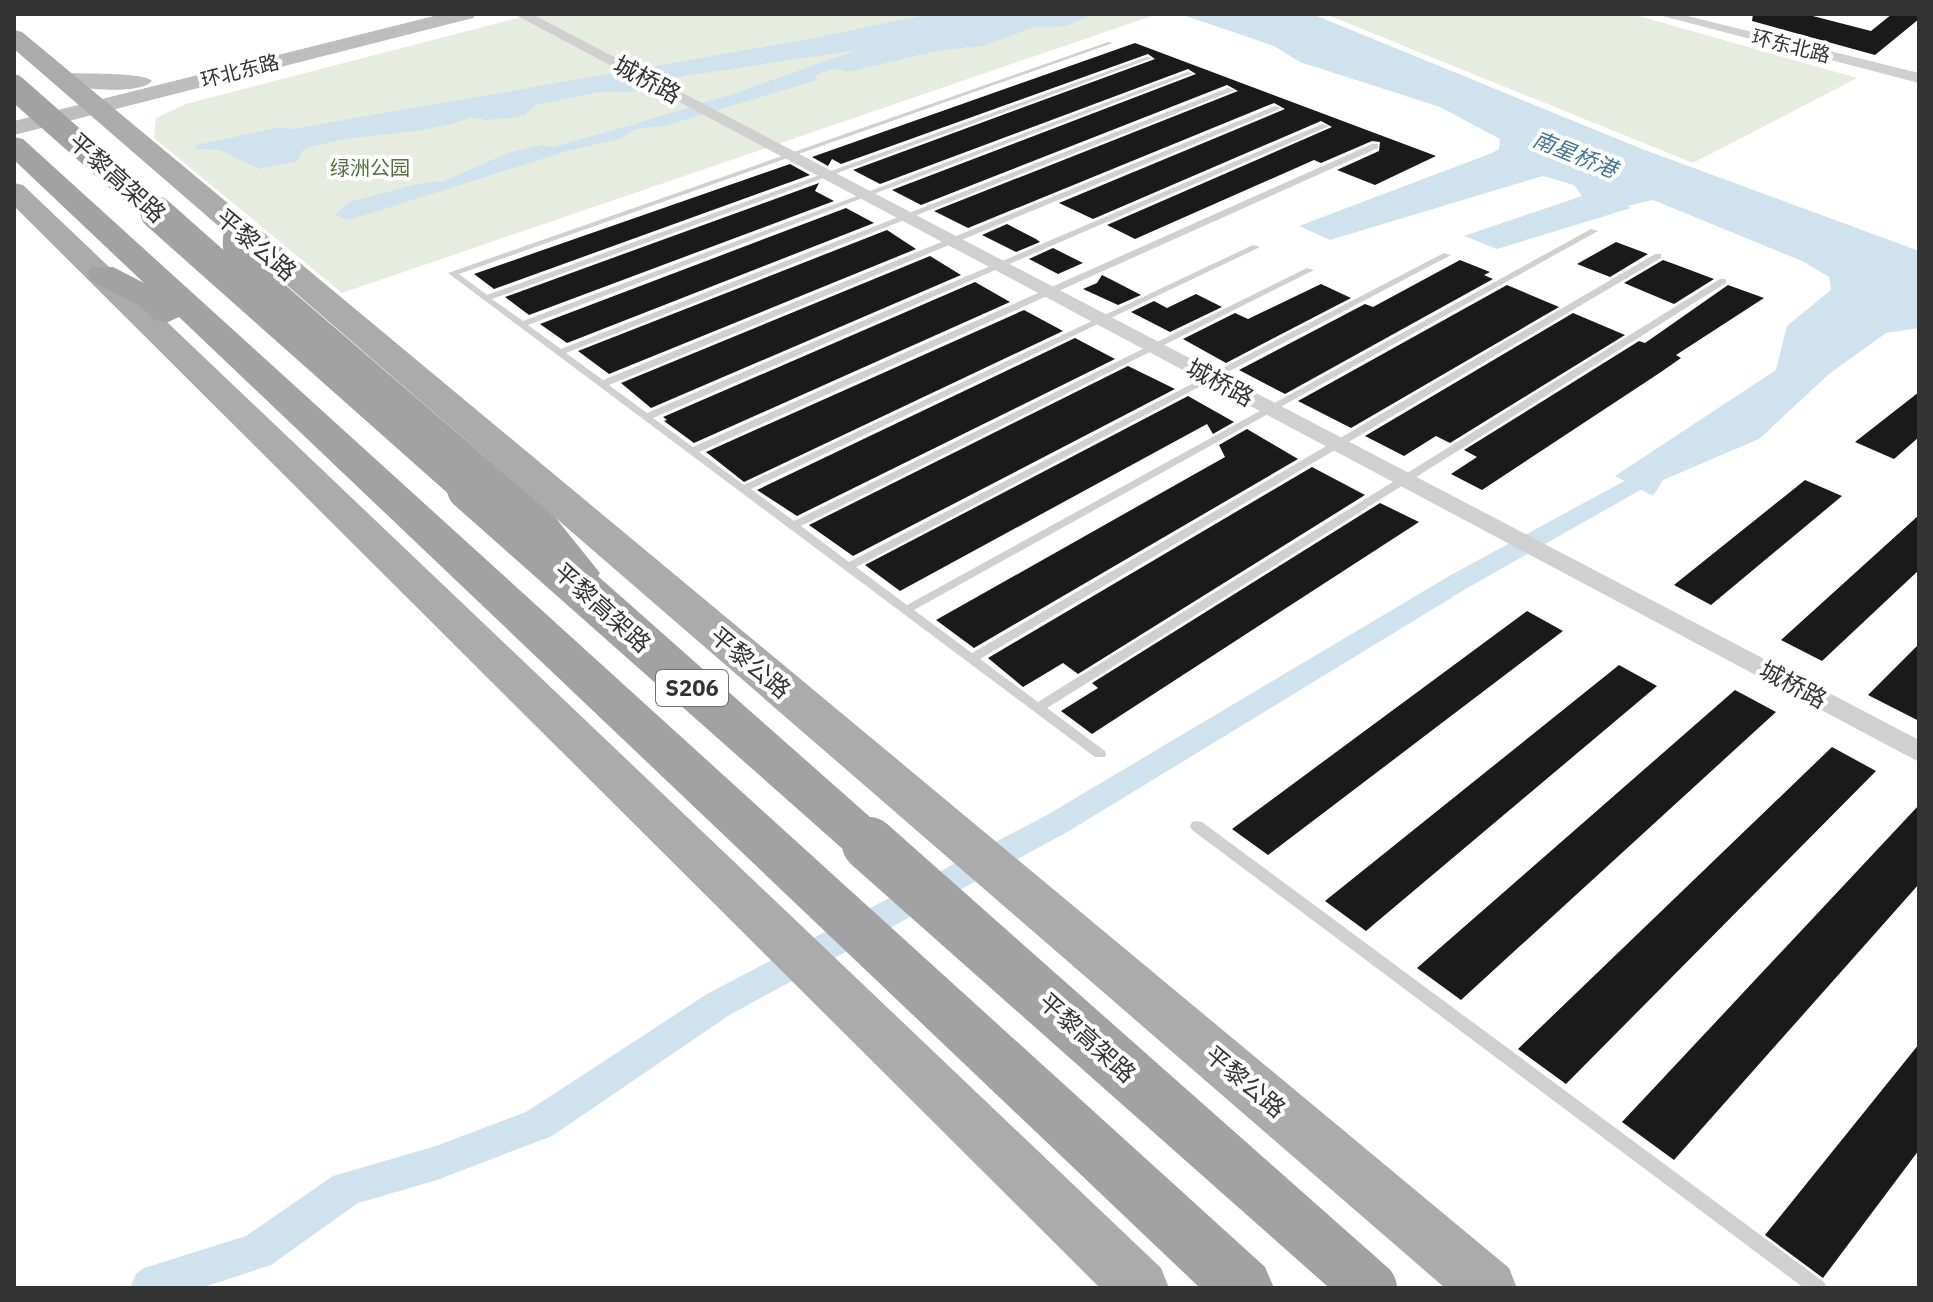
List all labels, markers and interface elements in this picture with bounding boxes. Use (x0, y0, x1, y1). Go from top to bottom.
street label: 环东北路 (1749, 23, 1833, 68)
street label: 环北东路 (198, 48, 282, 93)
street label: 城桥路 (608, 48, 687, 110)
water label: 南星桥港 (1529, 124, 1624, 185)
street label: 平黎高架路 (62, 125, 173, 229)
park label: 绿洲公园 (330, 154, 410, 181)
street label: 平黎公路 (210, 201, 304, 287)
street label: 城桥路 (1181, 351, 1260, 413)
street label: 平黎高架路 (547, 555, 658, 659)
street label: 平黎公路 (704, 619, 798, 705)
street label: 城桥路 (1754, 653, 1833, 715)
road number: S206 (656, 670, 728, 706)
street label: 平黎高架路 (1032, 985, 1143, 1089)
street label: 平黎公路 (1199, 1038, 1293, 1124)

